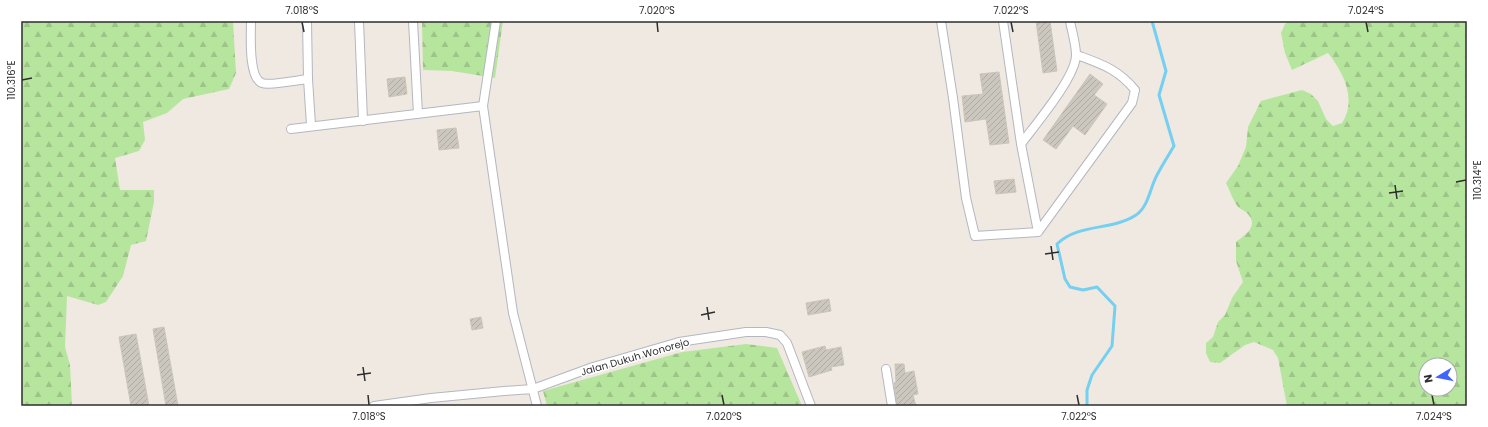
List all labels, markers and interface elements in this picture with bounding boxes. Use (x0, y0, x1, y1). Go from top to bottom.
text: 7.018°S (285, 3, 319, 18)
text: 7.020°S (639, 3, 675, 18)
text: 7.022°S (993, 3, 1029, 18)
text: 7.024°S (1348, 3, 1384, 18)
text: 110.316°E (4, 60, 19, 100)
text: 110.314°E (1470, 160, 1485, 200)
street label: Jalan Dukuh Wonorejo (579, 334, 691, 380)
north arrow (1418, 357, 1458, 397)
text: N (1420, 373, 1437, 384)
text: 7.018°S (352, 409, 386, 424)
text: 7.020°S (706, 409, 742, 424)
text: 7.022°S (1061, 409, 1097, 424)
text: 7.024°S (1416, 409, 1452, 424)

